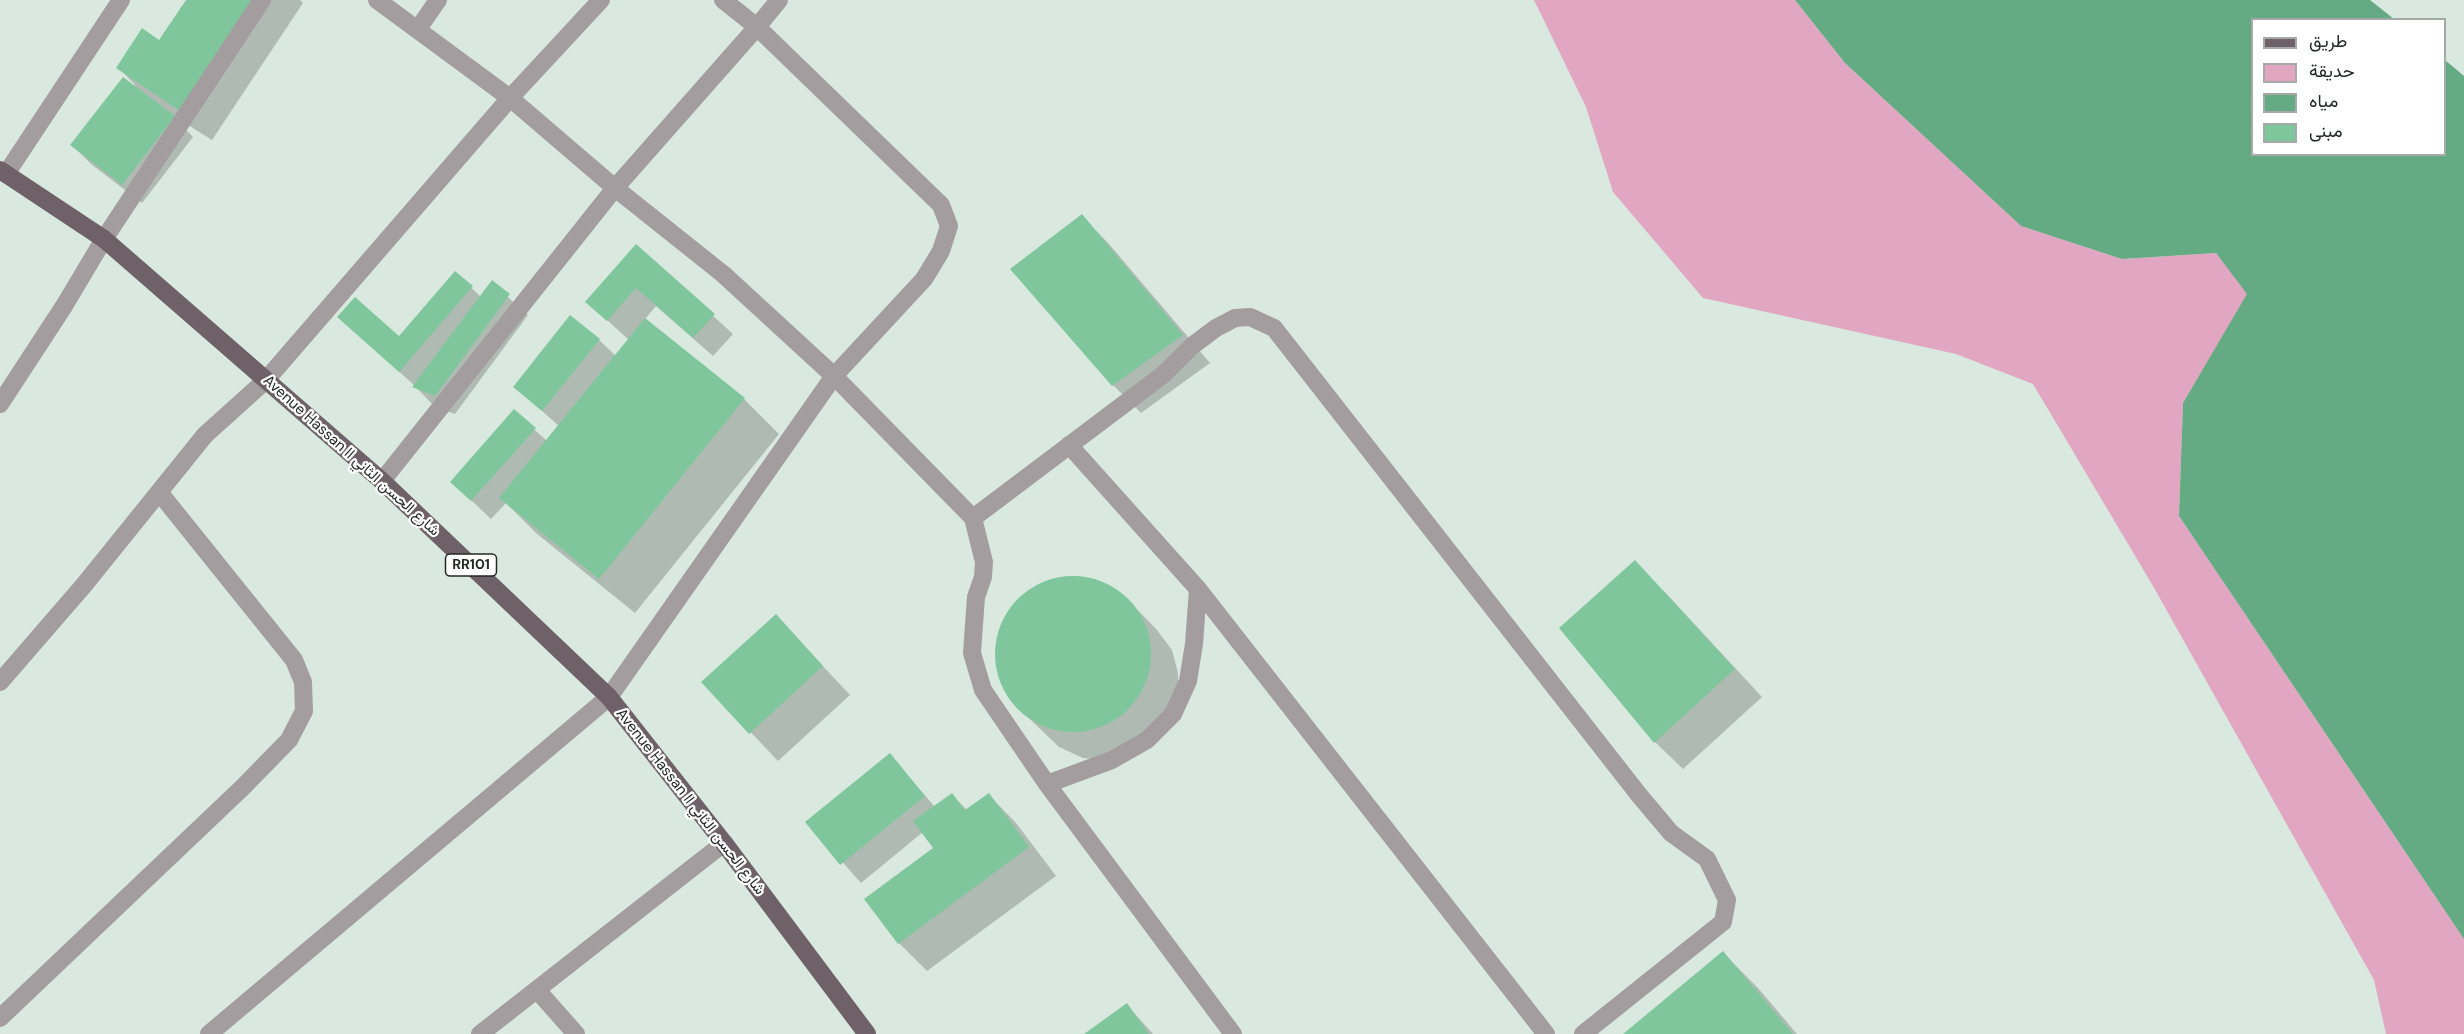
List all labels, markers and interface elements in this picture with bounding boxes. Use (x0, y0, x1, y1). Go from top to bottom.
legend (2251, 18, 2446, 156)
text: طريق (2309, 29, 2347, 53)
text: حديقة (2309, 59, 2355, 83)
text: مياه (2309, 89, 2338, 113)
text: مبنى (2309, 119, 2343, 143)
street label: Avenue Hassan II شارع الحسن الثاني (259, 372, 443, 540)
road number: RR101 (446, 554, 496, 576)
street label: Avenue Hassan II شارع الحسن الثاني (612, 705, 768, 899)

